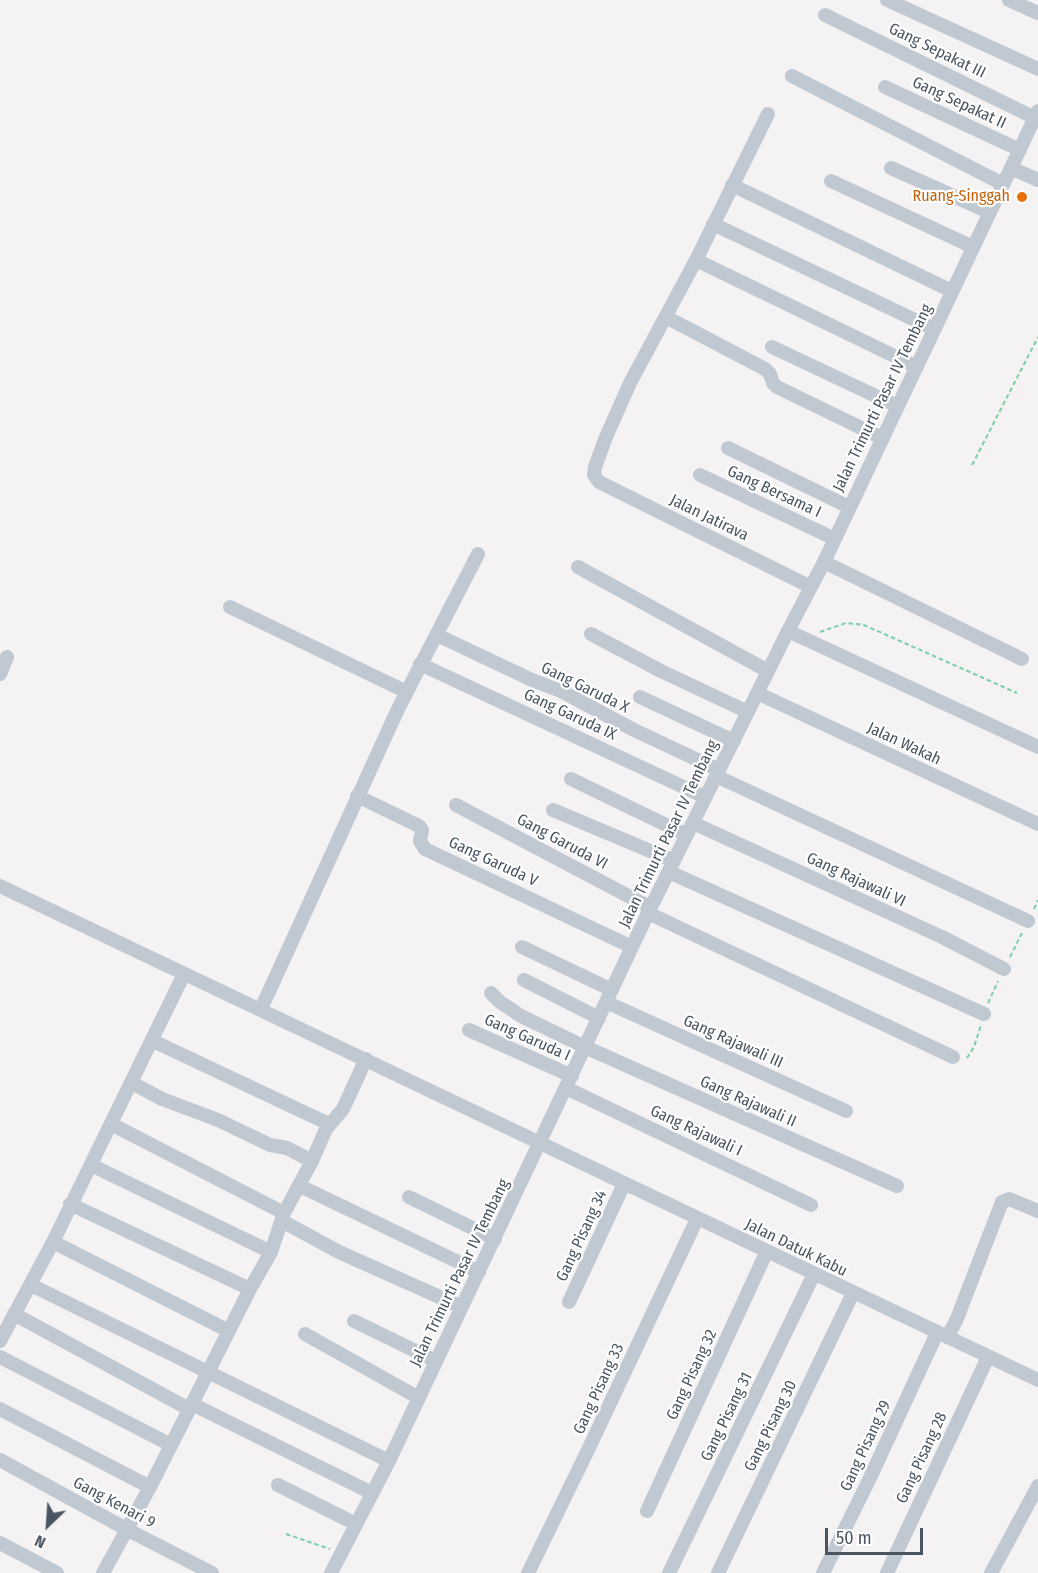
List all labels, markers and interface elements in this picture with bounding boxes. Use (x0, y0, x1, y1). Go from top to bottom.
street label: Gang Sepakat III (885, 19, 989, 83)
street label: Gang Sepakat II (909, 73, 1009, 133)
place label: Ruang-Singgah (913, 187, 1010, 207)
marker: Ruang-Singgah (1015, 190, 1029, 204)
street label: Jalan Trimurti Pasar IV Tembang (829, 301, 937, 495)
street label: Gang Bersama I (724, 462, 824, 522)
street label: Jalan Jatirava (667, 491, 751, 545)
street label: Gang Garuda X (538, 658, 632, 718)
street label: Gang Garuda IX (521, 685, 619, 745)
street label: Jalan Wakah (864, 719, 944, 769)
street label: Jalan Trimurti Pasar IV Tembang (615, 737, 723, 931)
street label: Gang Garuda VI (513, 810, 611, 874)
street label: Gang Garuda V (445, 833, 541, 891)
street label: Gang Rajawali VI (803, 849, 909, 911)
street label: Gang Garuda I (481, 1011, 573, 1065)
street label: Gang Rajawali III (680, 1011, 786, 1073)
street label: Gang Rajawali II (697, 1072, 799, 1132)
street label: Gang Rajawali I (647, 1101, 745, 1161)
street label: Jalan Trimurti Pasar IV Tembang (406, 1176, 514, 1370)
street label: Gang Pisang 34 (553, 1187, 611, 1285)
street label: Jalan Datuk Kabu (742, 1215, 850, 1281)
street label: Gang Pisang 32 (663, 1327, 721, 1423)
street label: Gang Pisang 33 (570, 1341, 628, 1437)
street label: Gang Pisang 31 (697, 1369, 757, 1465)
street label: Gang Pisang 30 (741, 1377, 801, 1475)
street label: Gang Pisang 29 (837, 1397, 895, 1495)
street label: Gang Pisang 28 (892, 1409, 952, 1507)
street label: Gang Kenari 9 (70, 1473, 158, 1533)
north arrow (18, 1495, 78, 1555)
scale bar (828, 1516, 926, 1554)
text: 50 m (836, 1527, 872, 1549)
text: N (32, 1531, 49, 1552)

